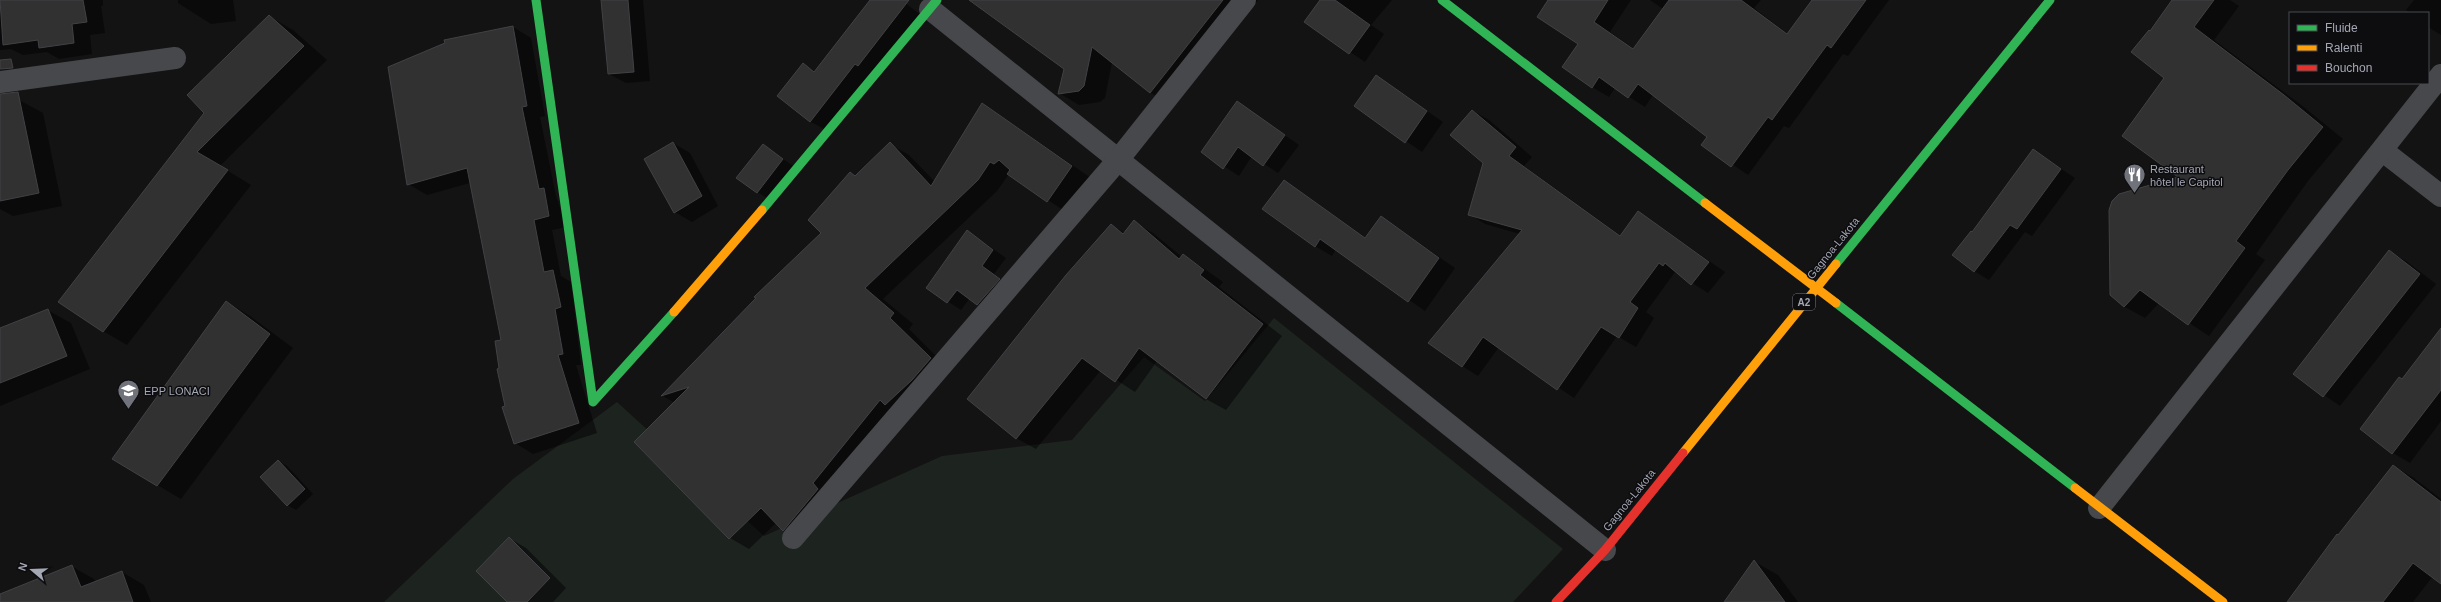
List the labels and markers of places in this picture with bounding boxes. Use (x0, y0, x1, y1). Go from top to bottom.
restaurant icon: Restaurant hôtel le Capitol (2122, 162, 2148, 195)
place label: Restaurant hôtel le Capitol (2150, 163, 2223, 188)
school or university icon: EPP LONACI (116, 378, 142, 411)
place label: EPP LONACI (144, 385, 210, 397)

